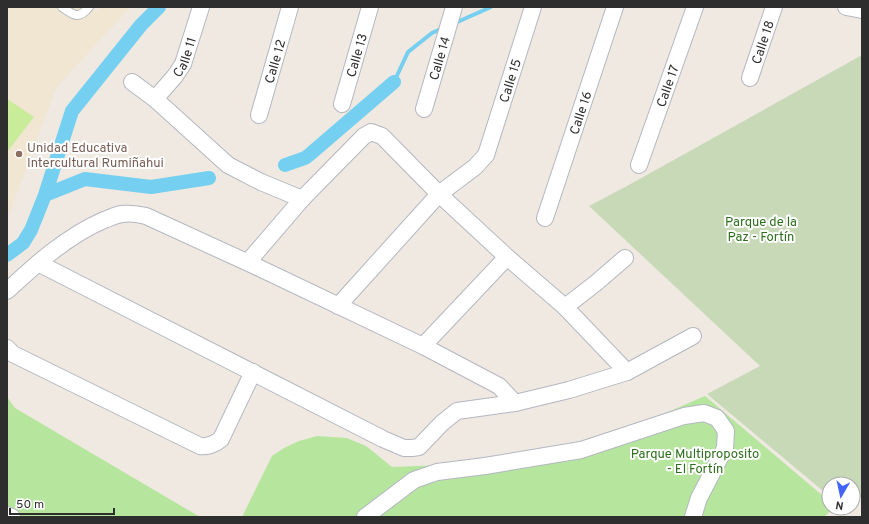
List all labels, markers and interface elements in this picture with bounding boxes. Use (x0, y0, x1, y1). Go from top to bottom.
street label: Calle 18 (749, 19, 779, 66)
street label: Calle 13 (344, 32, 372, 79)
street label: Calle 11 (170, 35, 201, 81)
street label: Calle 14 (427, 35, 455, 82)
street label: Calle 12 (262, 38, 290, 86)
street label: Calle 15 (497, 57, 526, 105)
street label: Calle 17 (654, 63, 684, 110)
street label: Calle 16 (567, 90, 596, 137)
place label: Unidad Educativa Intercultural Rumiñahui (27, 141, 164, 172)
marker: Unidad Educativa Intercultural Rumiñahui (14, 149, 24, 159)
park label: Parque de la Paz - Fortín (725, 215, 797, 246)
park label: Parque Multiproposito - El Fortín (631, 447, 759, 478)
north arrow (821, 476, 861, 516)
scale bar (10, 490, 114, 516)
text: 50 m (16, 497, 44, 513)
text: N (835, 497, 845, 512)

